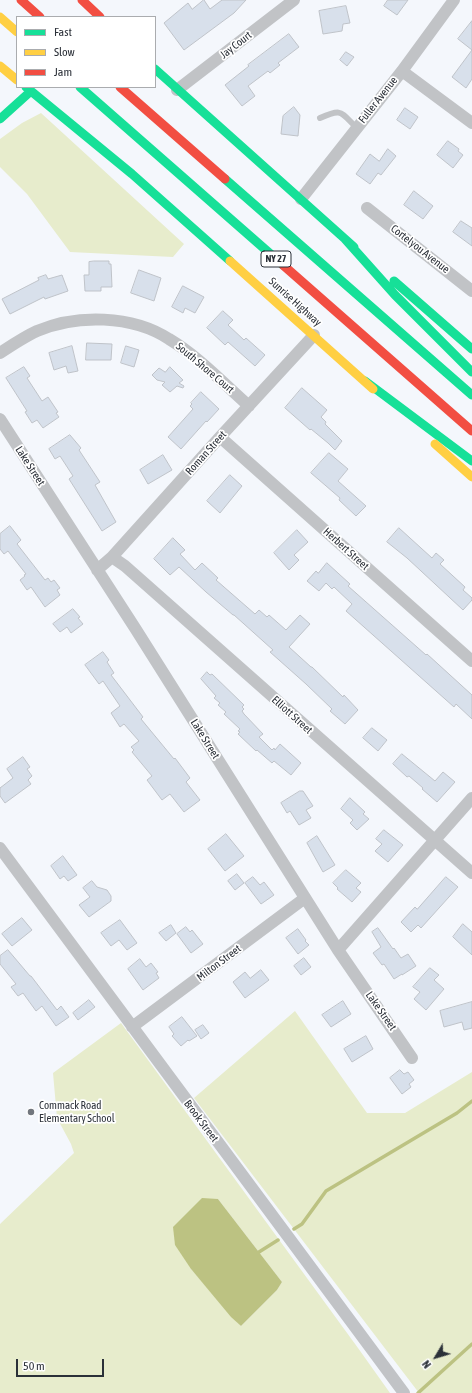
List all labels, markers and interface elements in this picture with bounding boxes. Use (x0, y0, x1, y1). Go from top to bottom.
legend (16, 16, 156, 88)
text: Fast (54, 25, 72, 39)
street label: Jay Court (218, 29, 254, 61)
text: Slow (54, 45, 75, 59)
text: Jam (54, 65, 72, 79)
street label: Fuller Avenue (356, 74, 400, 126)
street label: Cortelyou Avenue (388, 222, 452, 276)
road number: NY 27 (261, 251, 291, 267)
street label: Sunrise Highway (266, 275, 324, 329)
street label: South Shore Court (173, 340, 237, 396)
street label: Roman Street (183, 428, 229, 478)
street label: Lake Street (12, 444, 48, 488)
street label: Herbert Street (320, 525, 372, 573)
street label: Elliott Street (269, 693, 315, 737)
street label: Lake Street (188, 717, 222, 761)
street label: Milton Street (194, 942, 244, 984)
street label: Lake Street (363, 989, 399, 1033)
street label: Brook Street (181, 1097, 221, 1145)
place label: Commack Road Elementary School (39, 1099, 115, 1125)
marker: Commack Road Elementary School (26, 1107, 36, 1117)
north arrow (416, 1337, 456, 1377)
scale bar (18, 1351, 106, 1377)
text: N (420, 1358, 433, 1371)
text: 50 m (23, 1359, 45, 1373)

